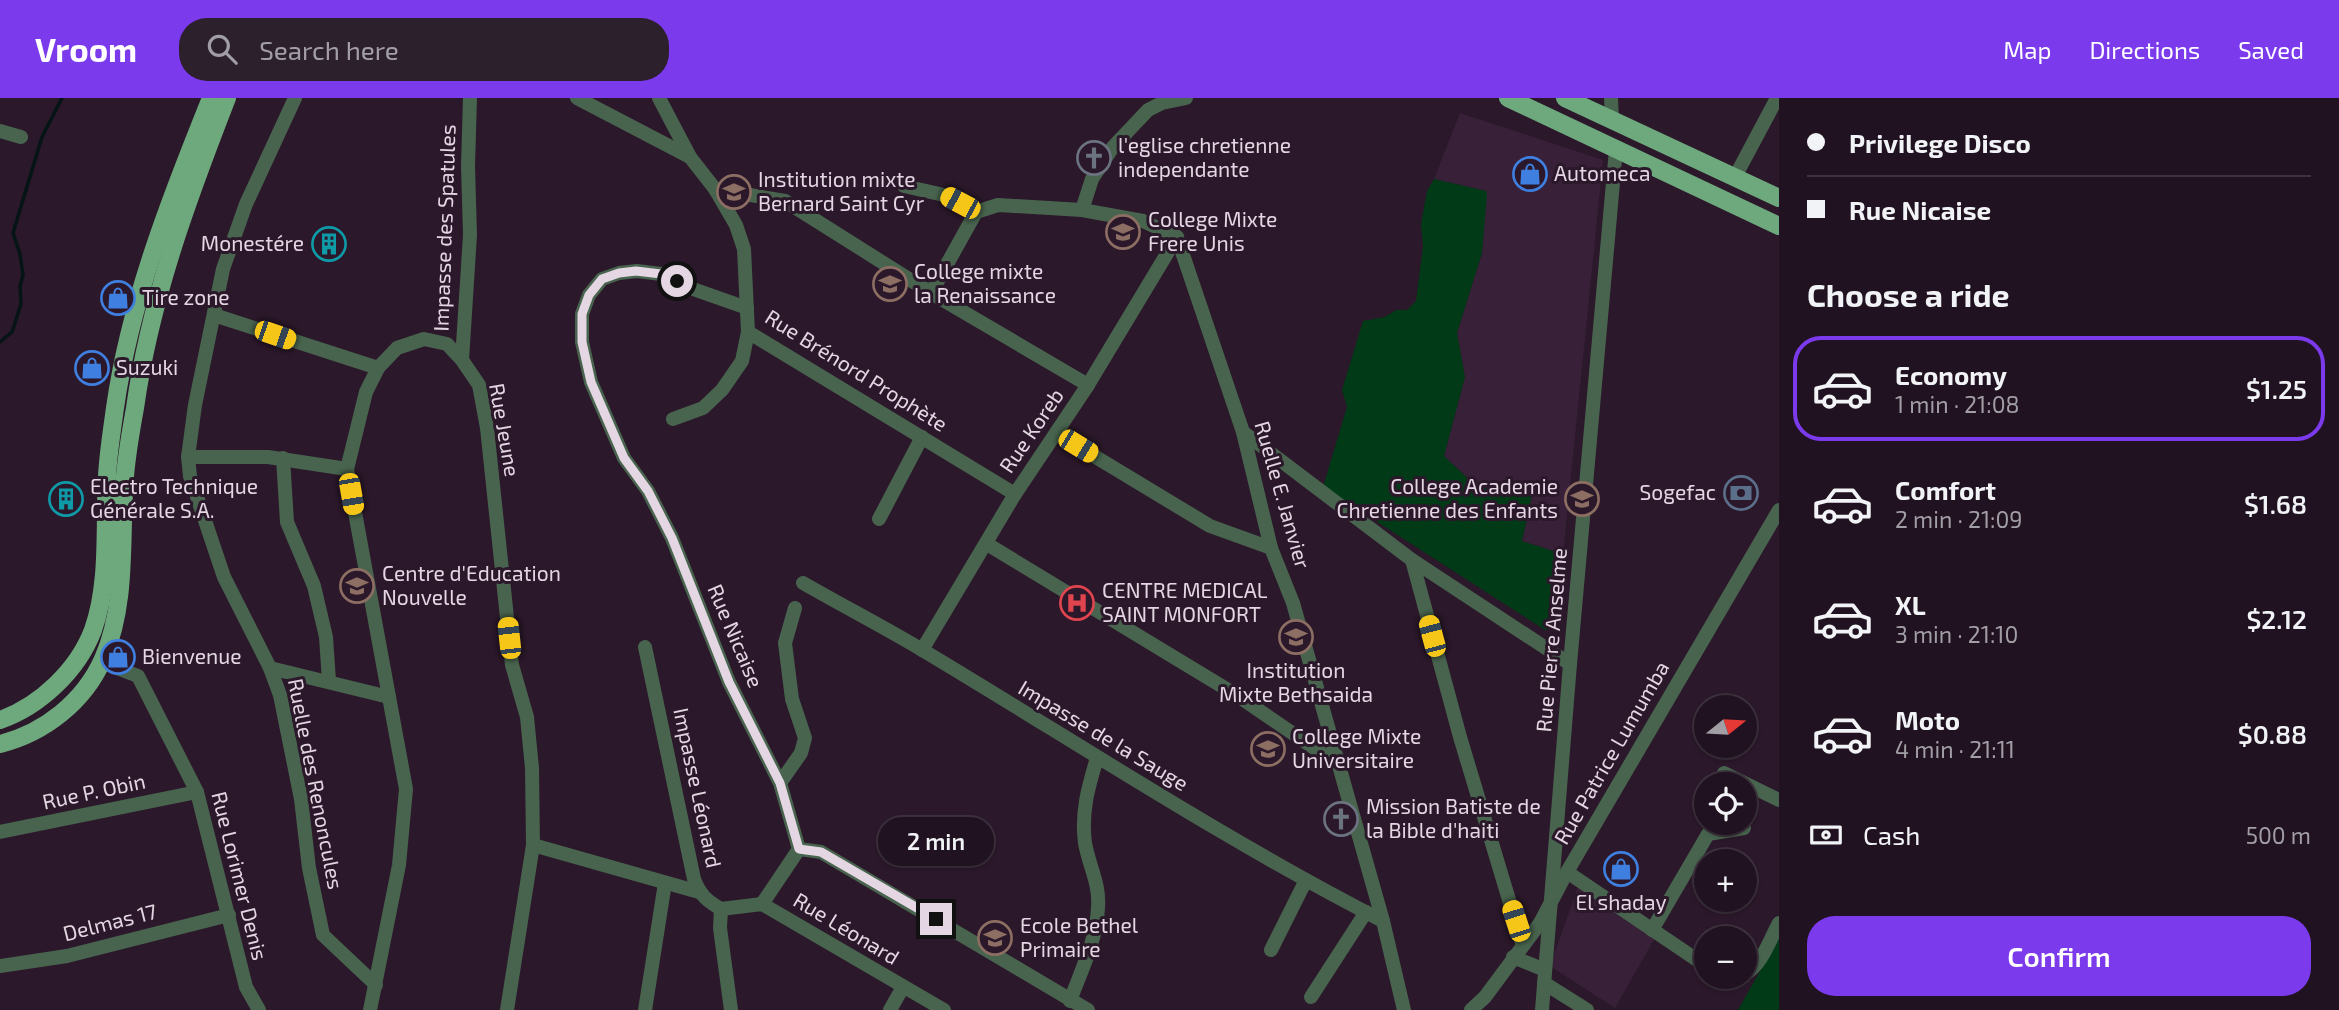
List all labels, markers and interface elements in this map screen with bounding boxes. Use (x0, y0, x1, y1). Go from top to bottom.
search box (179, 18, 669, 81)
text: Vroom (35, 29, 137, 69)
icon: search (203, 30, 241, 68)
text: Search here (259, 34, 399, 65)
text: Map (2003, 35, 2051, 64)
text: Directions (2089, 35, 2200, 64)
text: Saved (2238, 35, 2304, 64)
street label: Impasse des Spatules (427, 124, 460, 332)
text: Privilege Disco (1849, 127, 2031, 158)
place label: l'eglise chretienne independante (1118, 132, 1291, 181)
church icon: l'eglise chretienne independante (1075, 139, 1113, 177)
shop icon: Automeca (1511, 155, 1549, 193)
place label: Automeca (1554, 160, 1650, 185)
place label: Institution mixte Bernard Saint Cyr (758, 166, 925, 215)
school or university icon: Institution mixte Bernard Saint Cyr (715, 173, 753, 211)
car (937, 184, 984, 222)
text: Rue Nicaise (1849, 194, 1991, 225)
place label: College Mixte Frere Unis (1148, 206, 1277, 255)
school or university icon: College Mixte Frere Unis (1104, 213, 1142, 251)
building icon: Monestére (310, 225, 348, 263)
place label: Monestére (201, 230, 304, 255)
place label: College mixte la Renaissance (914, 258, 1056, 307)
route start (661, 265, 693, 297)
school or university icon: College mixte la Renaissance (871, 265, 909, 303)
text: Choose a ride (1807, 275, 2010, 313)
shop icon: Tire zone (99, 279, 137, 317)
place label: Tire zone (142, 284, 230, 309)
street label: Rue Brénord Prophète (761, 304, 952, 436)
car (252, 318, 299, 352)
shop icon: Suzuki (73, 349, 111, 387)
place label: Suzuki (116, 354, 178, 379)
icon: car (1811, 357, 1874, 420)
text: Economy (1895, 359, 2007, 390)
text: $1.25 (2246, 373, 2307, 404)
street label: Rue Jeune (485, 381, 526, 478)
street label: Rue Koreb (993, 383, 1068, 477)
text: 1 min · 21:08 (1895, 390, 2020, 418)
street label: Ruelle E. Janvier (1250, 418, 1317, 572)
car (1055, 426, 1102, 466)
car (338, 471, 365, 517)
icon: car (1811, 472, 1874, 535)
place label: Electro Technique Générale S.A. (90, 473, 258, 522)
place label: College Academie Chretienne des Enfants (1337, 473, 1558, 522)
bank icon: Sogefac (1722, 474, 1760, 512)
text: Comfort (1895, 474, 1996, 505)
place label: Sogefac (1640, 479, 1716, 504)
building icon: Electro Technique Générale S.A. (47, 480, 85, 518)
school or university icon: College Academie Chretienne des Enfants (1563, 480, 1601, 518)
text: $1.68 (2244, 488, 2307, 519)
text: 2 min · 21:09 (1895, 505, 2023, 533)
street label: Rue Pierre Anselme (1530, 547, 1571, 733)
place label: Centre d'Education Nouvelle (382, 560, 561, 609)
school or university icon: Centre d'Education Nouvelle (338, 567, 376, 605)
place label: CENTRE MEDICAL SAINT MONFORT (1102, 577, 1268, 626)
street label: Rue Nicaise (703, 580, 769, 691)
hospital icon: CENTRE MEDICAL SAINT MONFORT (1058, 584, 1096, 622)
icon: car (1811, 587, 1874, 650)
text: XL (1895, 589, 1926, 620)
text: $2.12 (2246, 603, 2307, 634)
car (1417, 613, 1448, 659)
car (497, 616, 522, 660)
school or university icon: Institution Mixte Bethsaida (1277, 618, 1315, 656)
text: 3 min · 21:10 (1895, 620, 2018, 648)
shop icon: Bienvenue (99, 638, 137, 676)
place label: Bienvenue (142, 643, 241, 668)
street label: Rue Patrice Lumumba (1548, 656, 1673, 848)
place label: Institution Mixte Bethsaida (1219, 657, 1373, 706)
street label: Impasse de la Sauge (1014, 674, 1193, 795)
street label: Ruelle des Renoncules (284, 676, 349, 891)
north arrow (1694, 695, 1757, 758)
map controls (1694, 695, 1757, 989)
icon: car (1811, 702, 1874, 765)
text: Moto (1895, 704, 1960, 735)
street label: Impasse Léonard (669, 705, 728, 870)
text: $0.88 (2238, 718, 2307, 749)
place label: College Mixte Universitaire (1292, 723, 1421, 772)
school or university icon: College Mixte Universitaire (1249, 730, 1287, 768)
text: 4 min · 21:11 (1895, 735, 2015, 763)
street label: Rue P. Obin (40, 767, 147, 814)
button: locate (1694, 772, 1757, 835)
street label: Rue Lorimer Denis (207, 789, 273, 963)
place label: Mission Batiste de la Bible d'haiti (1366, 793, 1541, 842)
church icon: Mission Batiste de la Bible d'haiti (1322, 800, 1360, 838)
icon: cash (1807, 816, 1845, 854)
callout: 2 min (878, 818, 994, 866)
text: Cash (1863, 819, 1920, 850)
text: 500 m (2246, 821, 2311, 849)
text: 2 min (907, 827, 965, 855)
button: + (1694, 849, 1757, 912)
shop icon: El shaday (1602, 850, 1640, 888)
street label: Rue Léonard (789, 886, 904, 969)
place label: El shaday (1575, 889, 1667, 914)
street label: Delmas 17 (60, 898, 159, 945)
car (1500, 898, 1533, 944)
route end (920, 903, 952, 935)
place label: Ecole Bethel Primaire (1020, 912, 1139, 961)
button: Confirm (1807, 916, 2311, 996)
school or university icon: Ecole Bethel Primaire (976, 919, 1014, 957)
button: − (1694, 926, 1757, 989)

